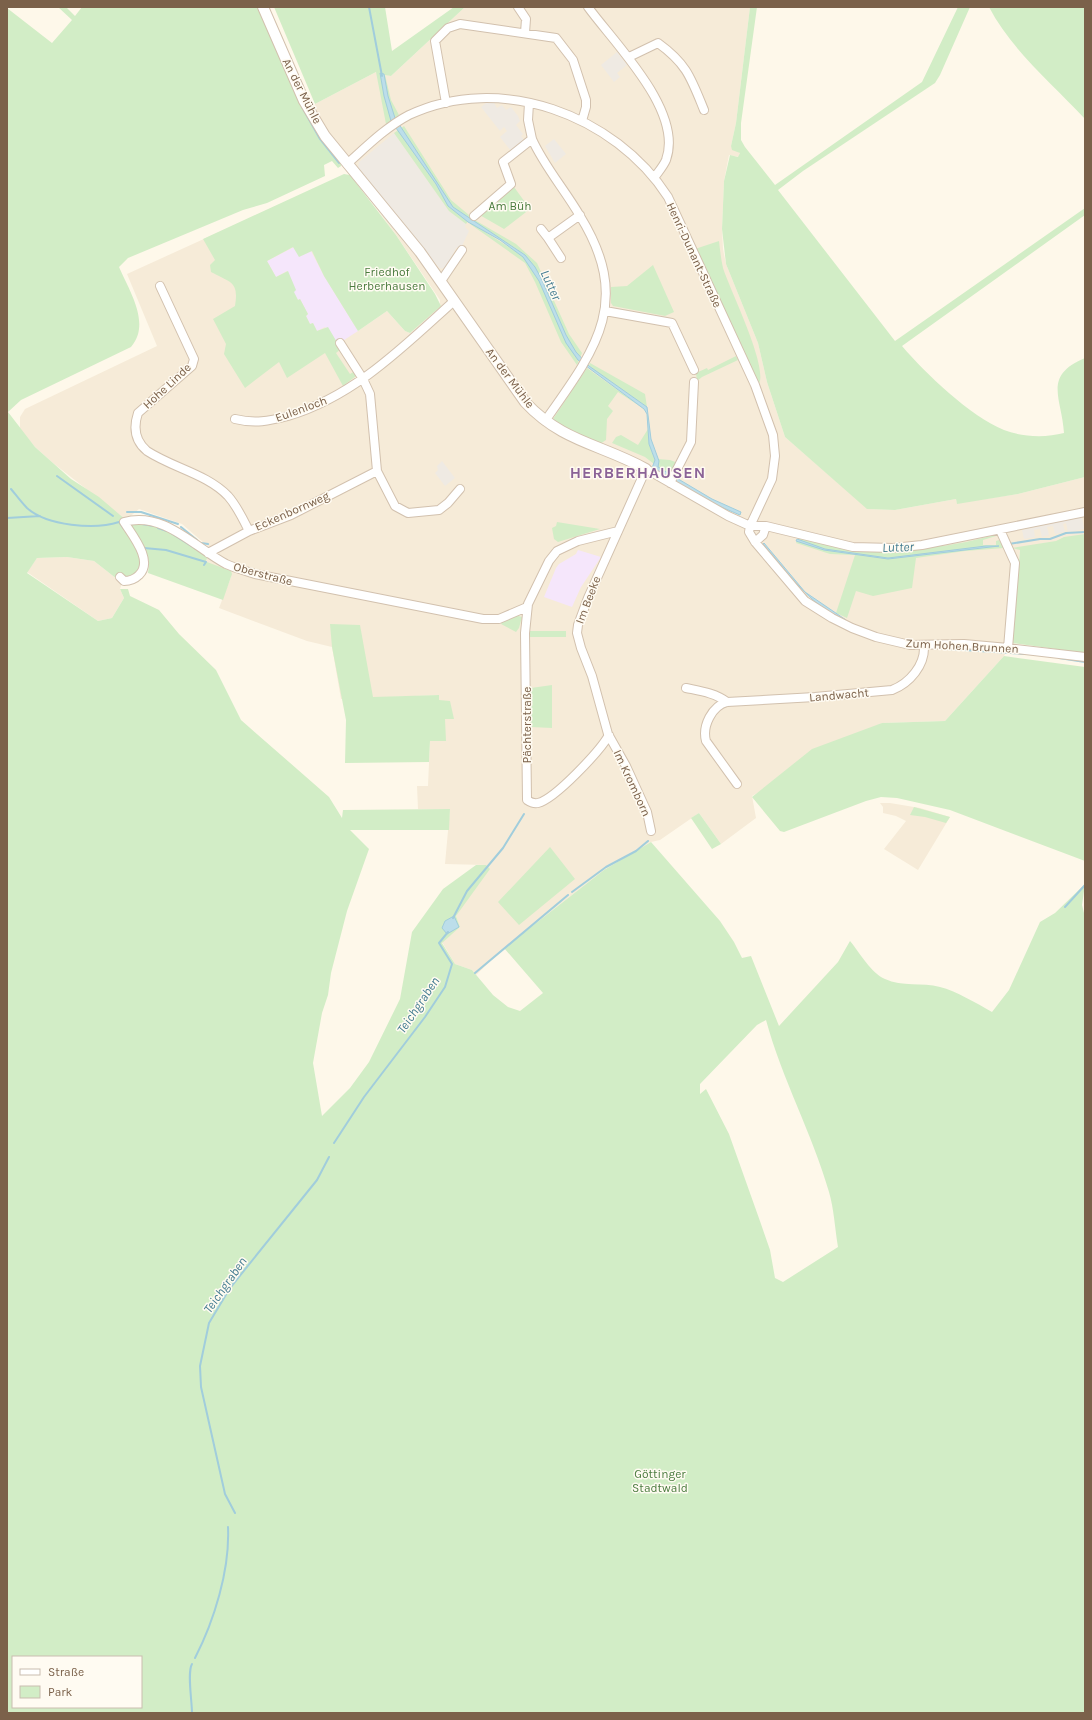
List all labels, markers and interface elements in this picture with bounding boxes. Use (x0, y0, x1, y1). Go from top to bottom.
street label: An der Mühle (280, 56, 324, 126)
park label: Am Büh (489, 199, 531, 213)
street label: Henri-Dunant-Straße (663, 200, 725, 310)
park label: Friedhof Herberhausen (349, 265, 425, 293)
water label: Lutter (537, 267, 565, 303)
street label: An der Mühle (483, 345, 537, 411)
street label: Hohe Linde (140, 360, 194, 412)
street label: Eulenloch (273, 393, 329, 425)
district label: HERBERHAUSEN (570, 463, 706, 482)
street label: Eckenbornweg (253, 488, 332, 534)
water label: Lutter (882, 539, 915, 555)
street label: Oberstraße (232, 559, 294, 589)
street label: Im Beeke (572, 574, 604, 626)
street label: Zum Hohen Brunnen (905, 636, 1019, 656)
street label: Landwacht (809, 685, 870, 705)
street label: Pächterstraße (520, 687, 534, 763)
street label: Im Kromborn (610, 747, 654, 819)
water label: Teichgraben (394, 974, 442, 1036)
water label: Teichgraben (200, 1254, 250, 1316)
park label: Göttinger Stadtwald (632, 1467, 688, 1495)
legend (12, 1656, 142, 1708)
text: Straße (48, 1665, 84, 1679)
text: Park (48, 1685, 73, 1699)

